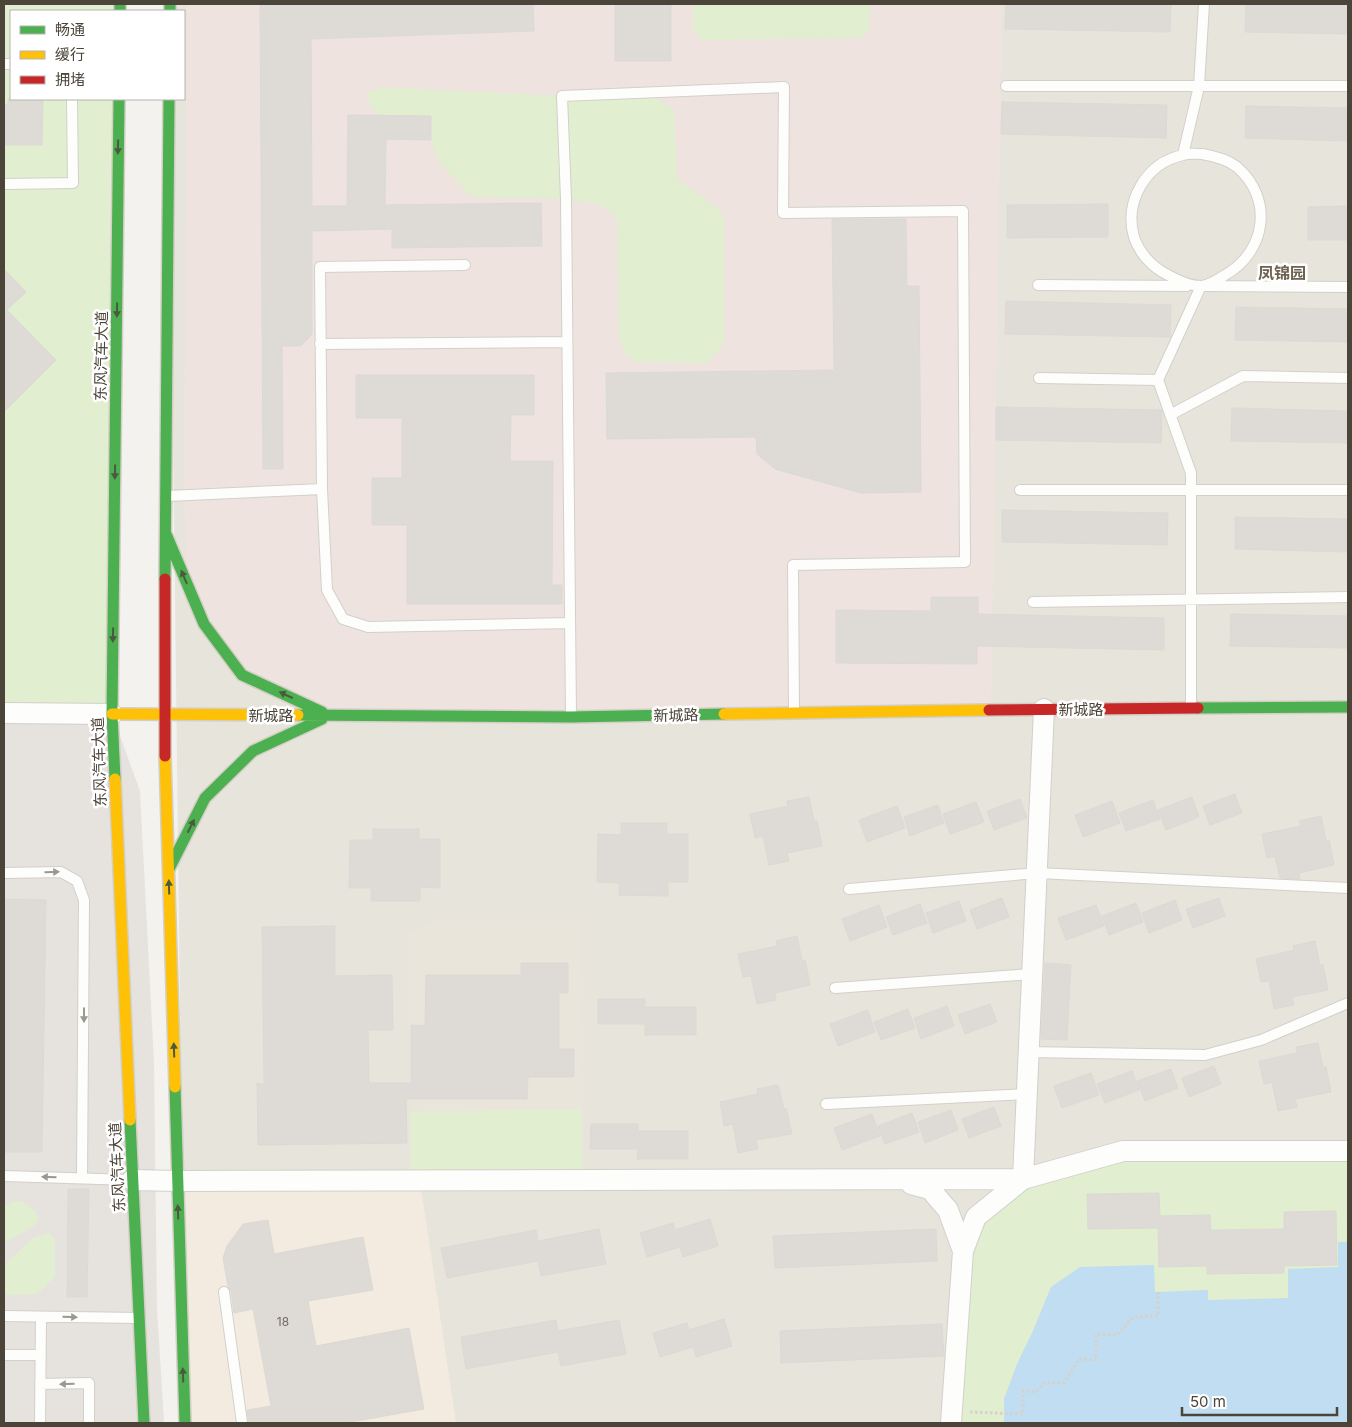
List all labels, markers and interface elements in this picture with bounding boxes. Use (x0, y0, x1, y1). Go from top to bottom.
legend (10, 10, 185, 100)
text: 畅通 (55, 20, 85, 39)
text: 缓行 (55, 45, 85, 64)
text: 拥堵 (55, 70, 85, 89)
one-way arrow (114, 140, 122, 156)
district label: 凤锦园 (1258, 263, 1306, 283)
one-way arrow (113, 302, 121, 318)
street label: 东风汽车大道 (91, 311, 111, 401)
one-way arrow (111, 465, 119, 481)
one-way arrow (180, 569, 188, 584)
one-way arrow (109, 627, 117, 643)
one-way arrow (279, 691, 293, 699)
street label: 新城路 (1058, 700, 1104, 719)
street label: 新城路 (653, 705, 699, 725)
street label: 新城路 (248, 706, 294, 725)
street label: 东风汽车大道 (88, 717, 110, 807)
one-way arrow (187, 818, 195, 833)
one-way arrow (45, 868, 61, 876)
one-way arrow (165, 879, 173, 895)
one-way arrow (79, 1007, 87, 1023)
one-way arrow (170, 1041, 178, 1057)
street label: 东风汽车大道 (105, 1122, 129, 1212)
one-way arrow (40, 1173, 56, 1181)
one-way arrow (174, 1204, 182, 1220)
one-way arrow (62, 1313, 78, 1321)
house number: 18 (277, 1314, 289, 1329)
one-way arrow (179, 1366, 187, 1382)
one-way arrow (59, 1380, 75, 1388)
scale bar (1182, 1384, 1337, 1416)
text: 50 m (1190, 1392, 1226, 1411)

